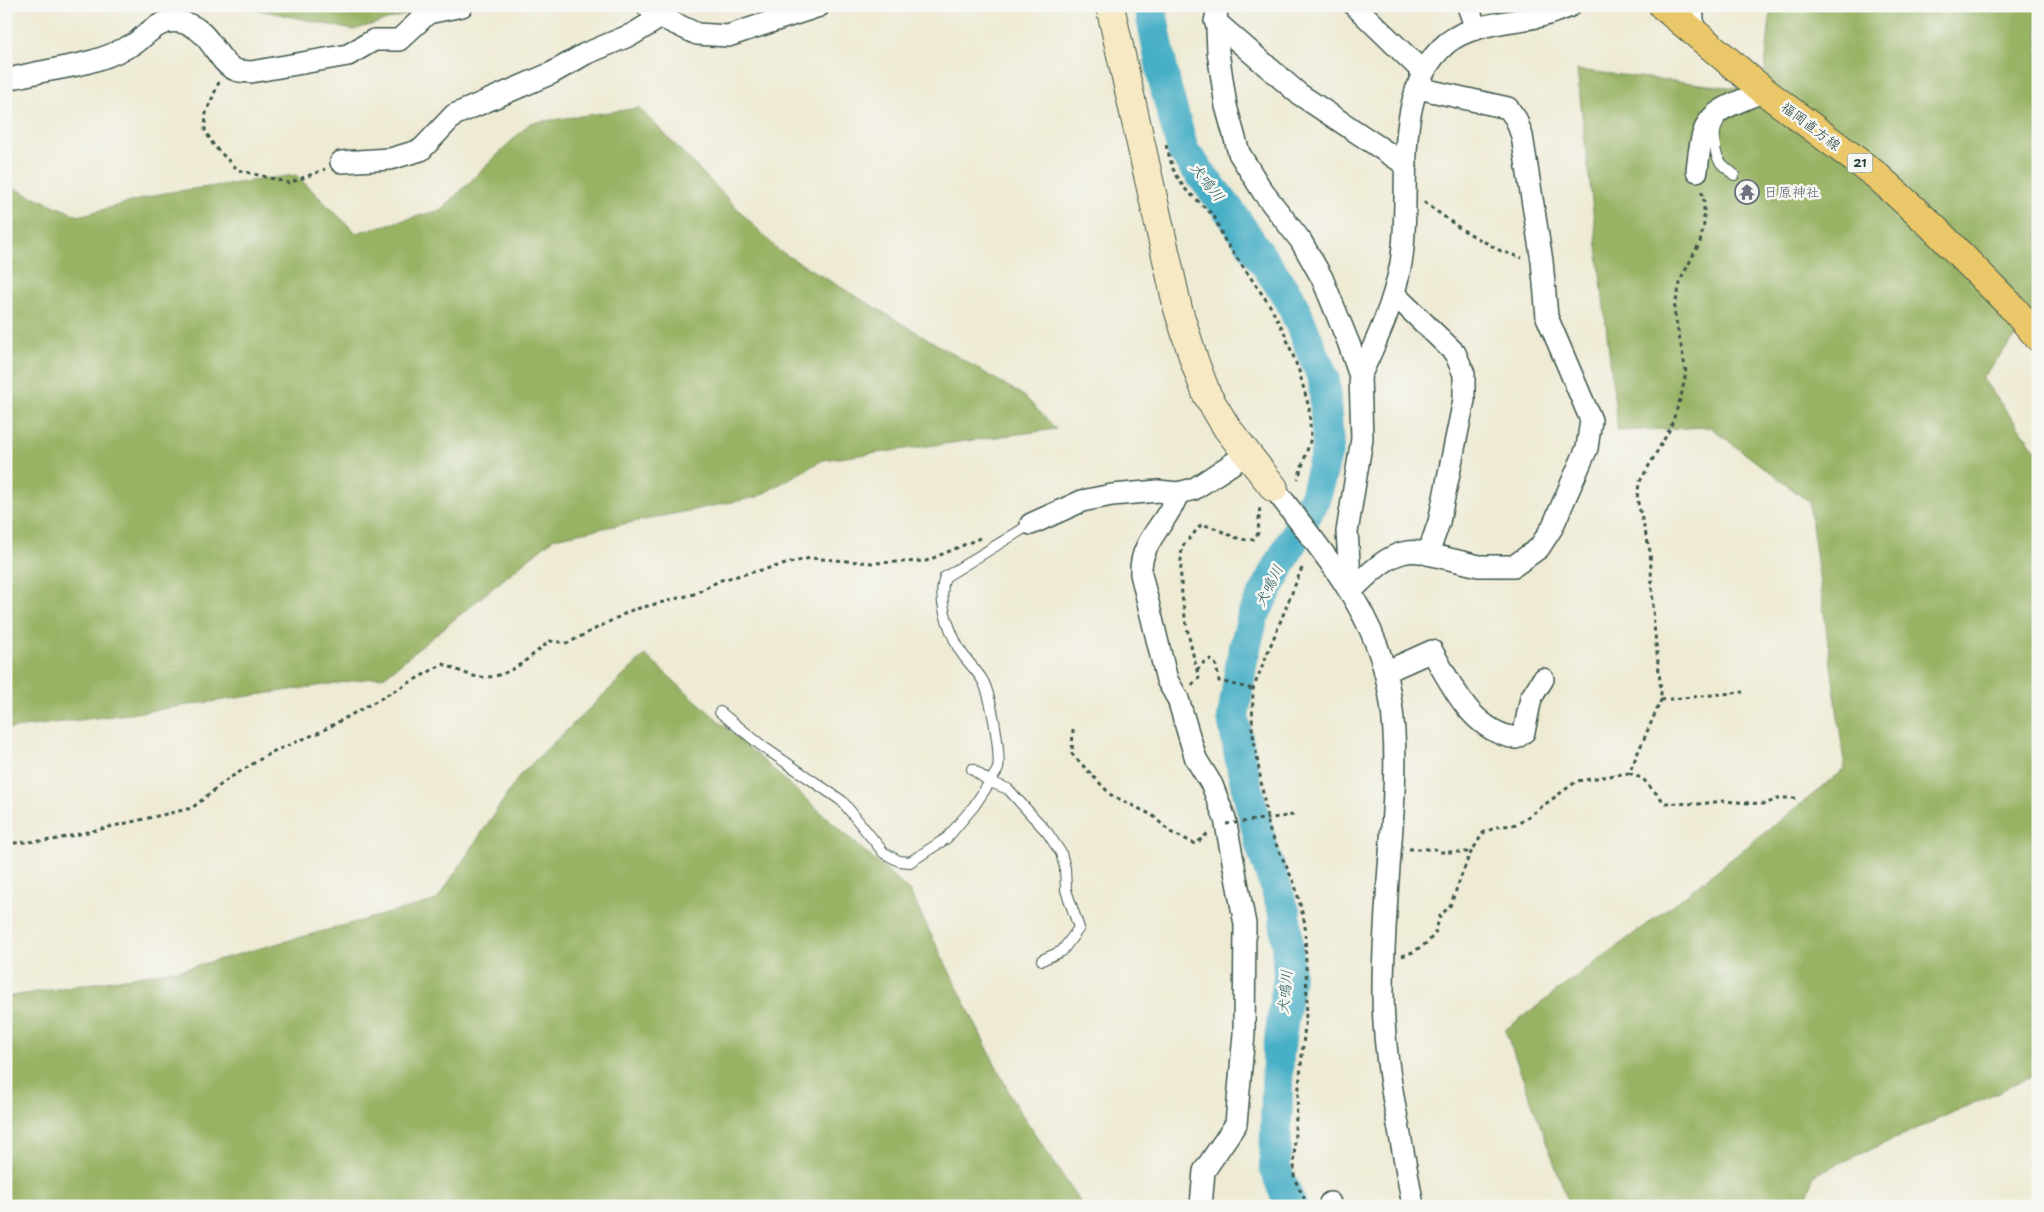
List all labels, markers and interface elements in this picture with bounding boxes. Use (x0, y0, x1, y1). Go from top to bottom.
street label: 福岡直方線 (1778, 98, 1844, 154)
road number: 21 (1848, 154, 1872, 172)
water label: 犬鳴川 (1185, 158, 1229, 206)
temple icon: 日原神社 (1734, 179, 1760, 205)
place label: 日原神社 (1764, 183, 1820, 201)
water label: 犬鳴川 (1250, 561, 1288, 611)
water label: 犬鳴川 (1273, 969, 1297, 1015)

